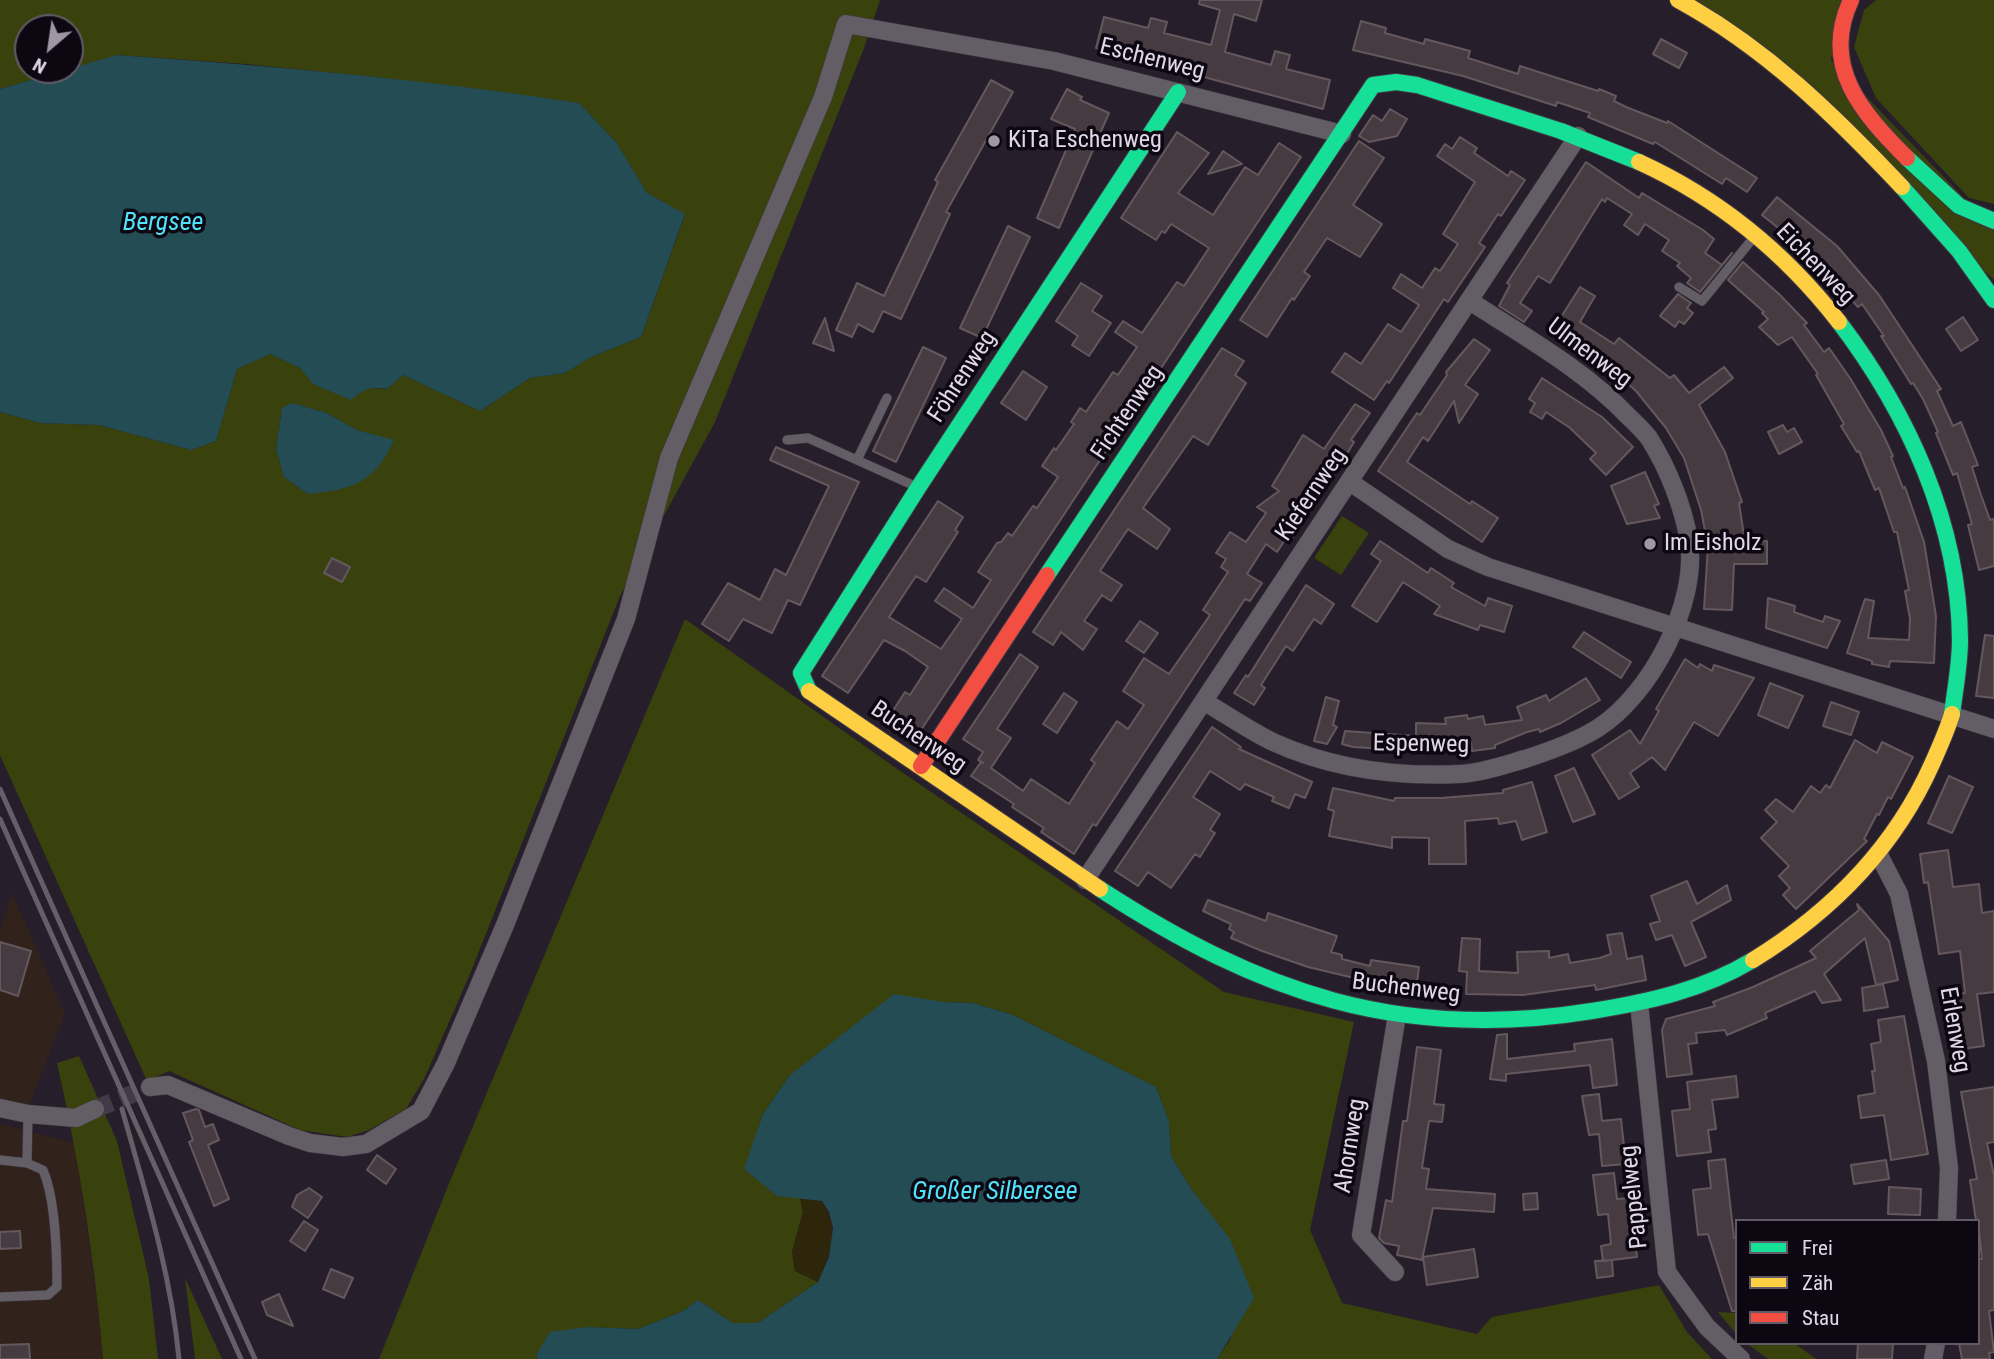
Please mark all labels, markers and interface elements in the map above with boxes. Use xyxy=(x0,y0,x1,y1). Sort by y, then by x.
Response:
north arrow xyxy=(14,14,84,84)
street label: Eschenweg xyxy=(1097,33,1207,87)
text: N xyxy=(29,53,50,79)
place label: KiTa Eschenweg xyxy=(1008,127,1162,155)
marker: KiTa Eschenweg xyxy=(986,133,1002,149)
water label: Bergsee xyxy=(123,207,203,239)
street label: Eichenweg xyxy=(1769,218,1861,312)
street label: Ulmenweg xyxy=(1541,313,1637,395)
street label: Föhrenweg xyxy=(923,326,1003,428)
street label: Fichtenweg xyxy=(1086,360,1170,466)
street label: Kiefernweg xyxy=(1270,443,1354,547)
place label: Im Eisholz xyxy=(1664,530,1762,558)
marker: Im Eisholz xyxy=(1642,536,1658,552)
street label: Buchenweg xyxy=(865,696,971,780)
street label: Espenweg xyxy=(1373,730,1469,760)
street label: Buchenweg xyxy=(1350,968,1462,1010)
street label: Erlenweg xyxy=(1932,985,1976,1075)
street label: Ahornweg xyxy=(1329,1097,1373,1195)
street label: Pappelweg xyxy=(1615,1144,1655,1250)
water label: Großer Silbersee xyxy=(912,1176,1078,1208)
legend xyxy=(1735,1219,1980,1345)
text: Frei xyxy=(1802,1236,1833,1260)
text: Zäh xyxy=(1802,1271,1833,1295)
text: Stau xyxy=(1802,1306,1839,1330)

